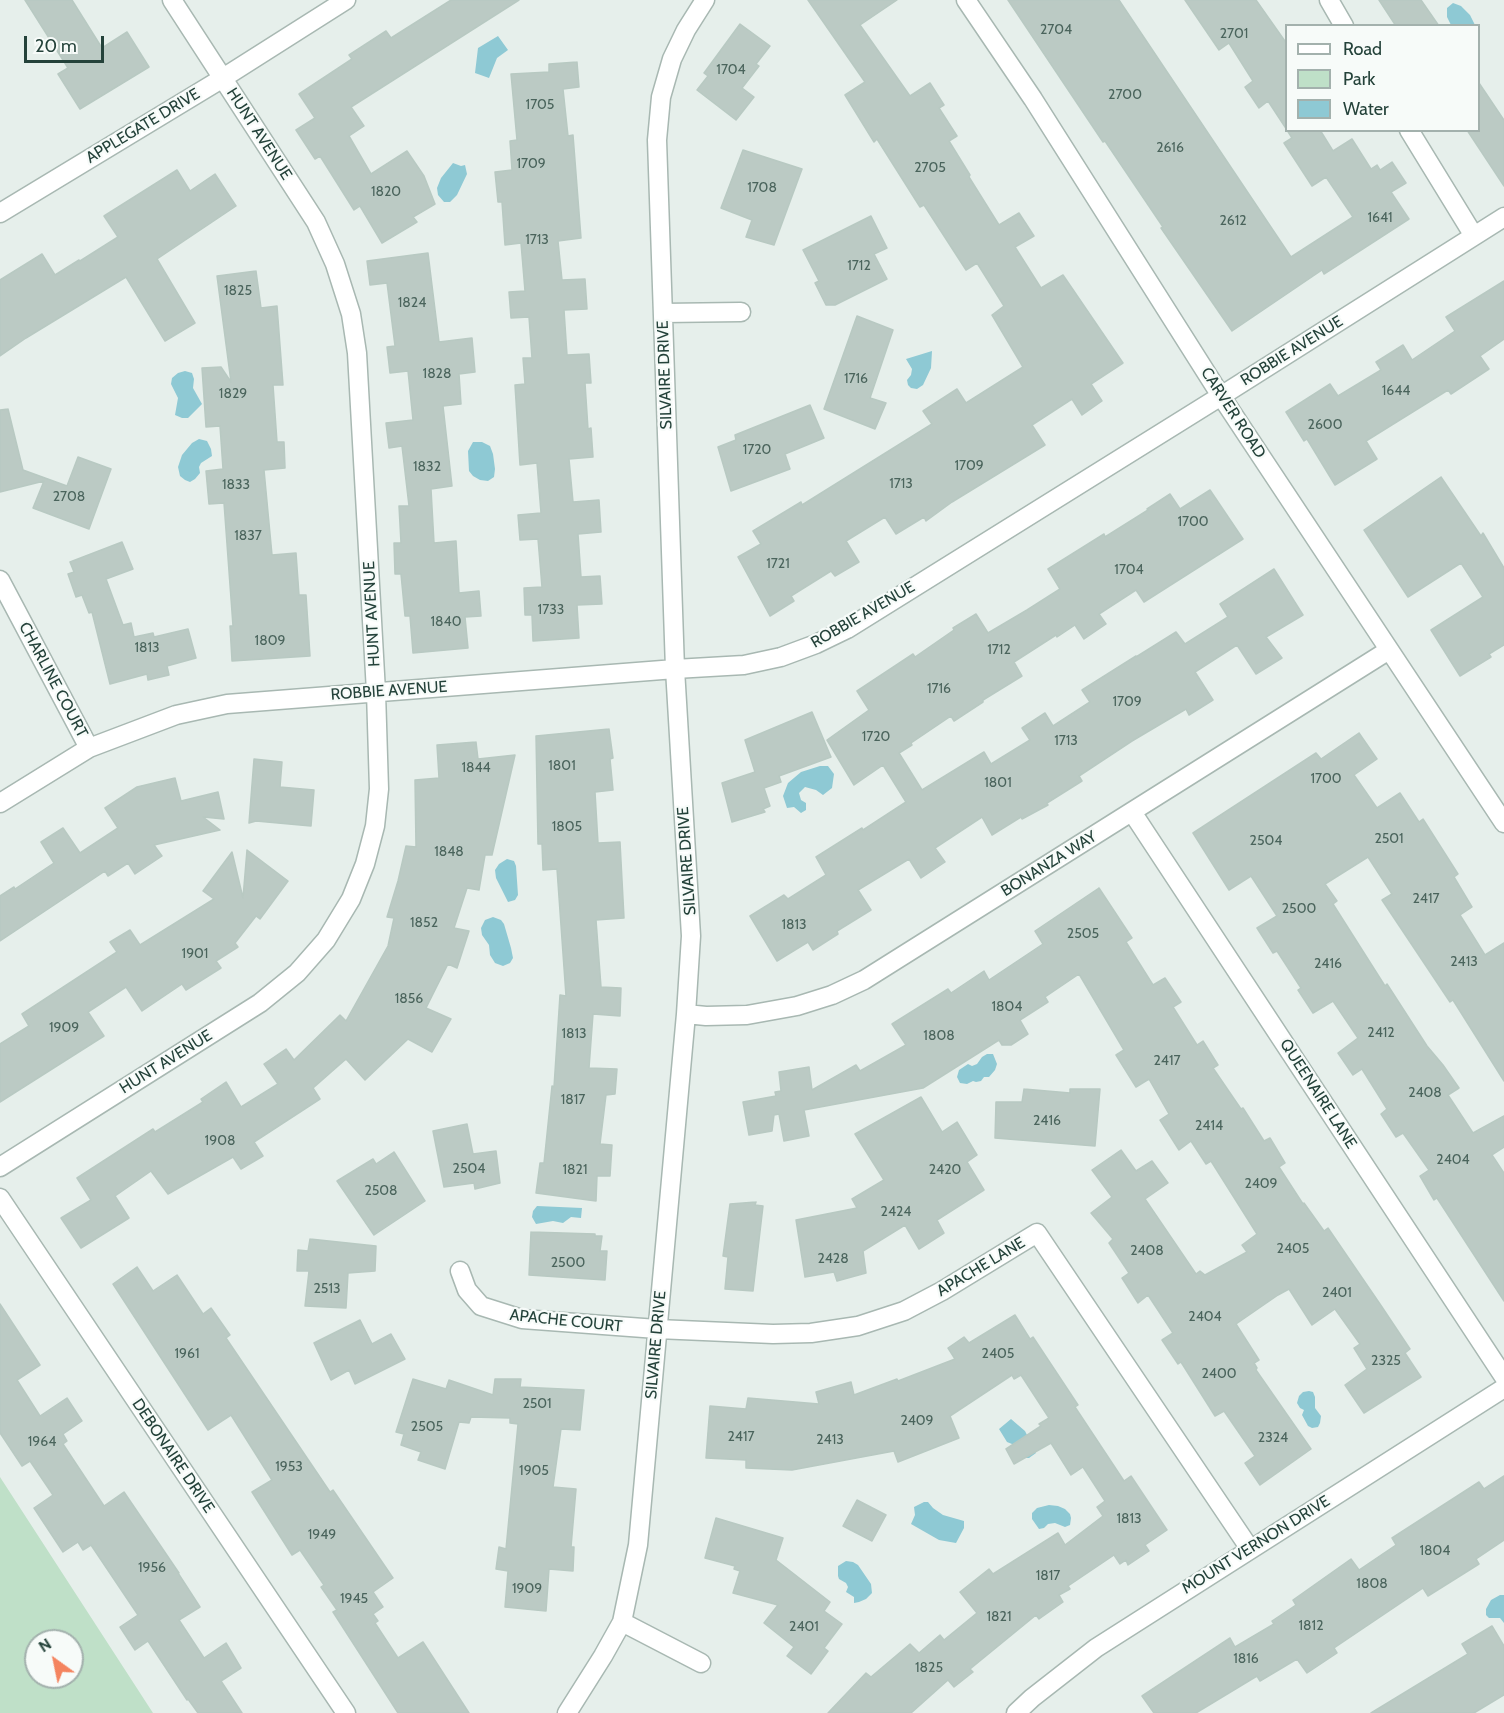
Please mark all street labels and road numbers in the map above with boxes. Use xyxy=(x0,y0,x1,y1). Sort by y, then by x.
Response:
street label: APPLEGATE DRIVE xyxy=(83,84,203,168)
street label: HUNT AVENUE xyxy=(222,84,296,184)
street label: ROBBIE AVENUE xyxy=(1237,312,1347,390)
street label: SILVAIRE DRIVE xyxy=(654,320,676,430)
street label: CARVER ROAD xyxy=(1197,364,1269,462)
street label: HUNT AVENUE xyxy=(360,561,384,667)
street label: ROBBIE AVENUE xyxy=(808,577,918,653)
street label: CHARLINE COURT xyxy=(14,619,92,741)
street label: ROBBIE AVENUE xyxy=(330,677,448,705)
street label: SILVAIRE DRIVE xyxy=(674,806,700,916)
street label: BONANZA WAY xyxy=(998,827,1100,901)
street label: HUNT AVENUE xyxy=(116,1026,216,1098)
street label: QUEENAIRE LANE xyxy=(1275,1036,1361,1152)
street label: APACHE LANE xyxy=(933,1233,1029,1301)
street label: SILVAIRE DRIVE xyxy=(642,1290,670,1400)
street label: APACHE COURT xyxy=(509,1306,623,1336)
street label: DEBONAIRE DRIVE xyxy=(128,1395,218,1517)
street label: MOUNT VERNON DRIVE xyxy=(1178,1492,1334,1598)

